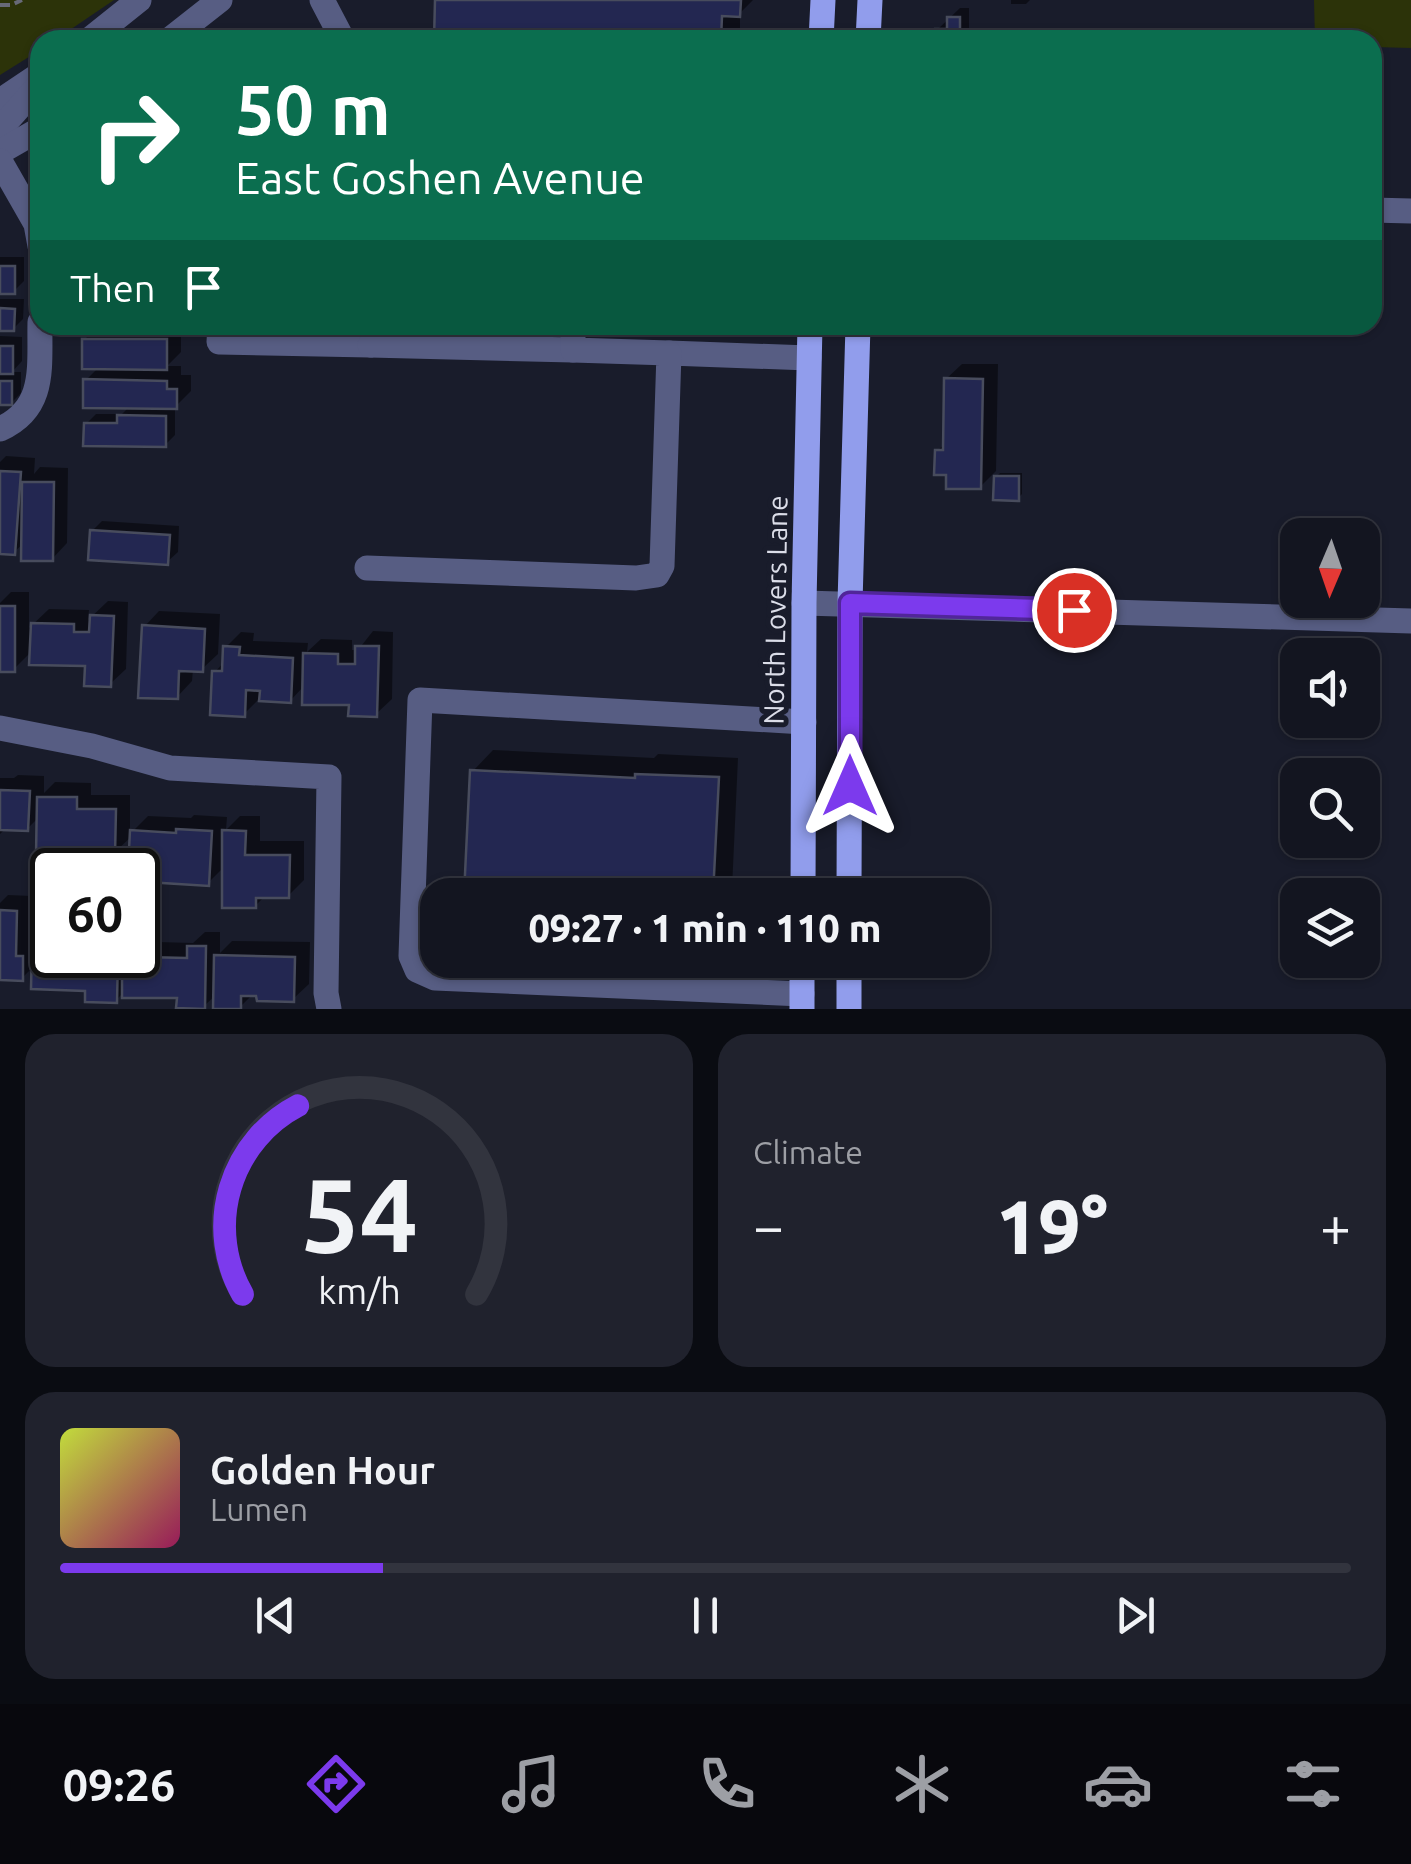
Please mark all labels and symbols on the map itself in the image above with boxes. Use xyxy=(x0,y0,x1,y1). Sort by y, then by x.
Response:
street label: North Lovers Lane xyxy=(758,495,792,725)
north arrow xyxy=(1280,518,1380,618)
pin xyxy=(1032,568,1117,653)
position arrow xyxy=(798,734,902,838)
speed limit sign: 60 xyxy=(30,848,160,978)

